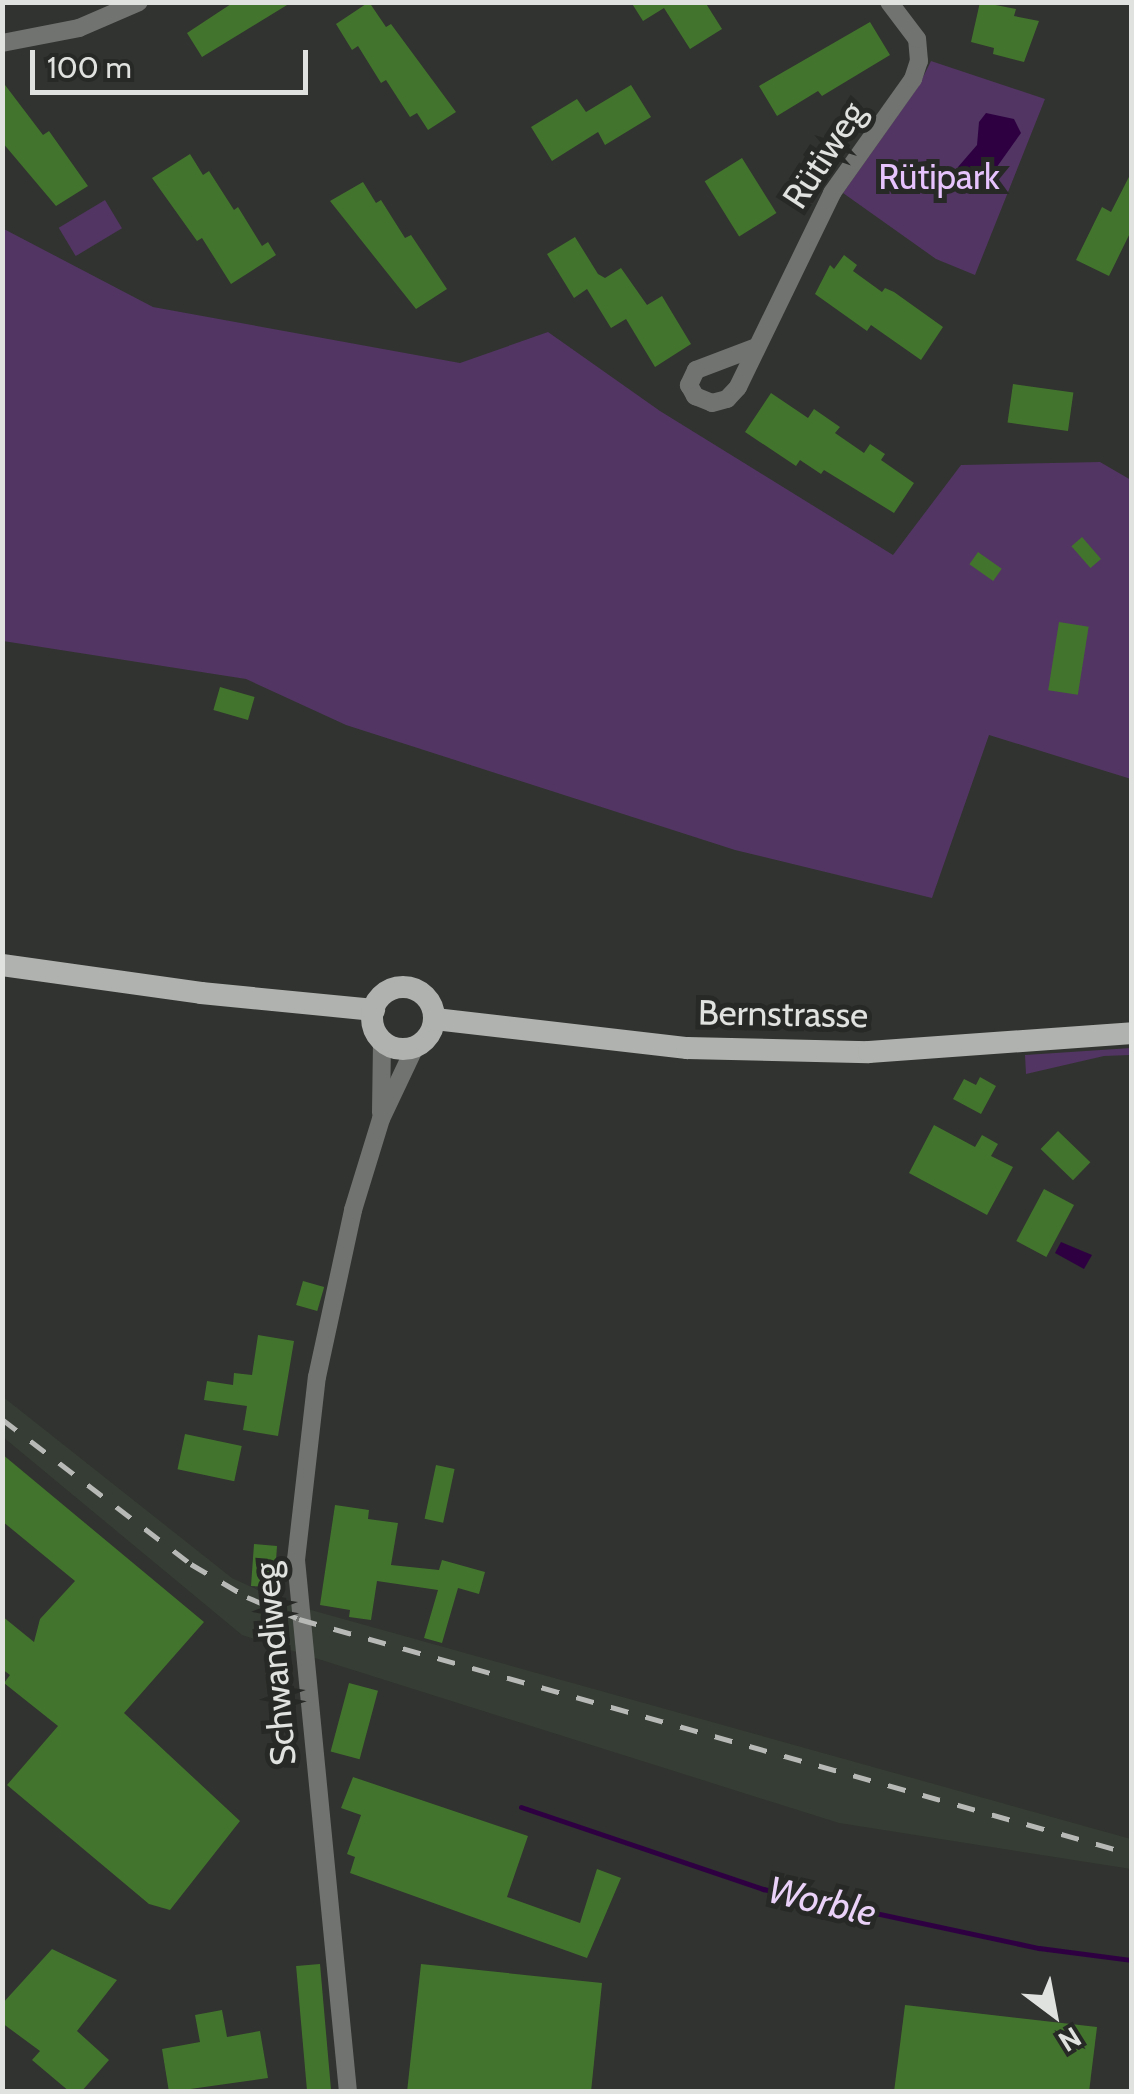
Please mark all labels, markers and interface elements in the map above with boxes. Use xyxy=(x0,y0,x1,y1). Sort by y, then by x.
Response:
scale bar xyxy=(35,30,312,92)
text: 100 m xyxy=(47,49,132,86)
street label: Rütiweg xyxy=(774,94,874,216)
park label: Rütipark xyxy=(878,156,1000,198)
street label: Bernstrasse xyxy=(698,992,868,1036)
street label: Schwandiweg xyxy=(245,1561,305,1767)
water label: Worble xyxy=(764,1866,880,1936)
north arrow xyxy=(1004,1964,1104,2064)
text: N xyxy=(1053,2020,1087,2059)

